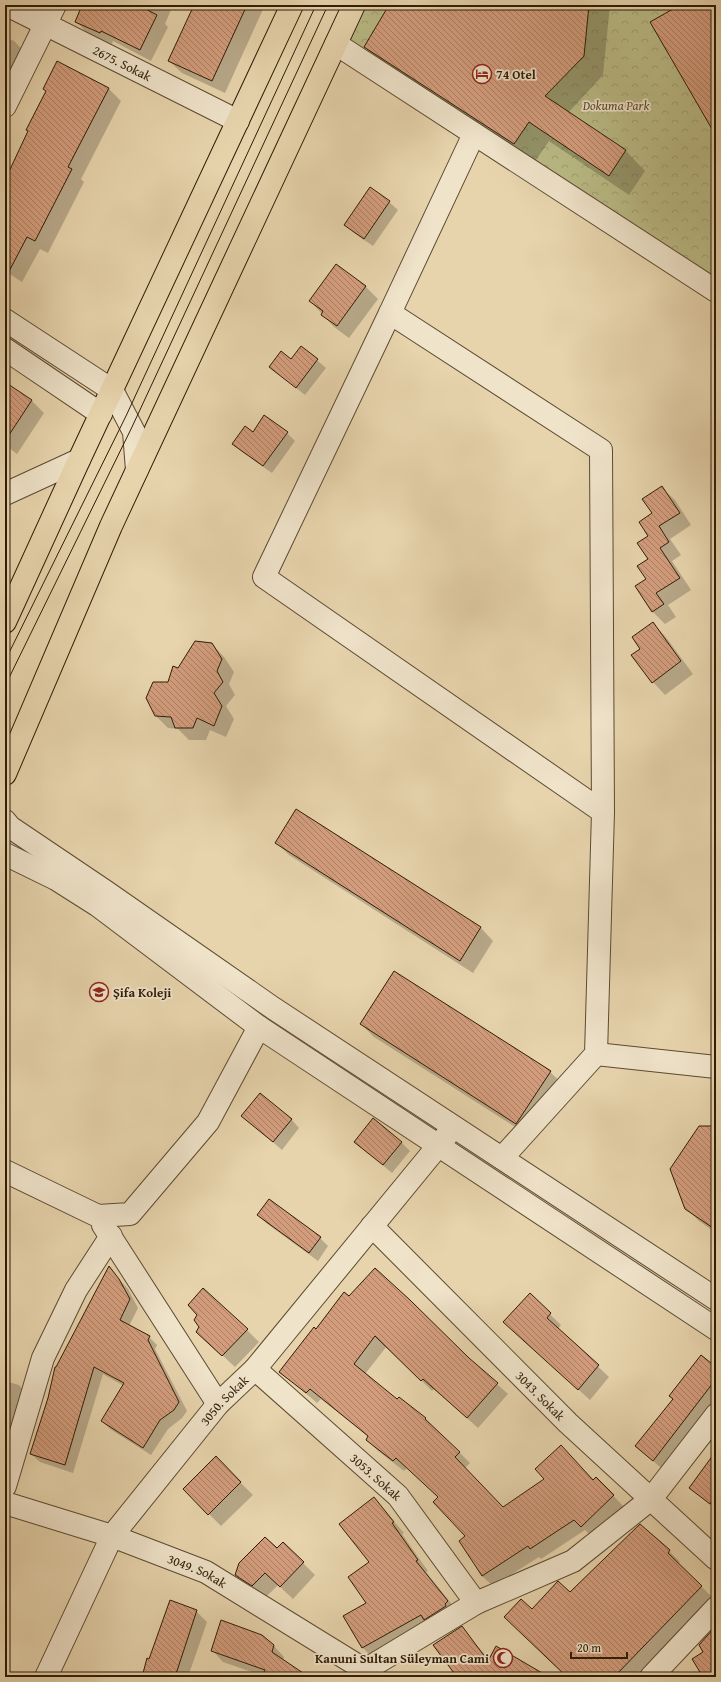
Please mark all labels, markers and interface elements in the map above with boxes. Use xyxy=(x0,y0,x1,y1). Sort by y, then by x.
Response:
street label: 2675. Sokak xyxy=(89,41,155,86)
hotel icon: 74 Otel xyxy=(471,63,493,85)
place label: 74 Otel xyxy=(496,65,536,84)
park label: Dokuma Park xyxy=(582,96,649,115)
school or university icon: Şifa Koleji xyxy=(88,981,110,1003)
place label: Şifa Koleji xyxy=(113,983,171,1002)
street label: 3043. Sokak xyxy=(511,1367,570,1425)
street label: 3050. Sokak xyxy=(196,1371,253,1430)
street label: 3053. Sokak xyxy=(346,1449,406,1505)
street label: 3049. Sokak xyxy=(165,1549,231,1593)
scale bar xyxy=(571,1634,627,1660)
text: 20 m xyxy=(577,1639,601,1656)
mosque icon: Kanuni Sultan Süleyman Cami xyxy=(492,1647,514,1669)
place label: Kanuni Sultan Süleyman Cami xyxy=(315,1649,489,1668)

